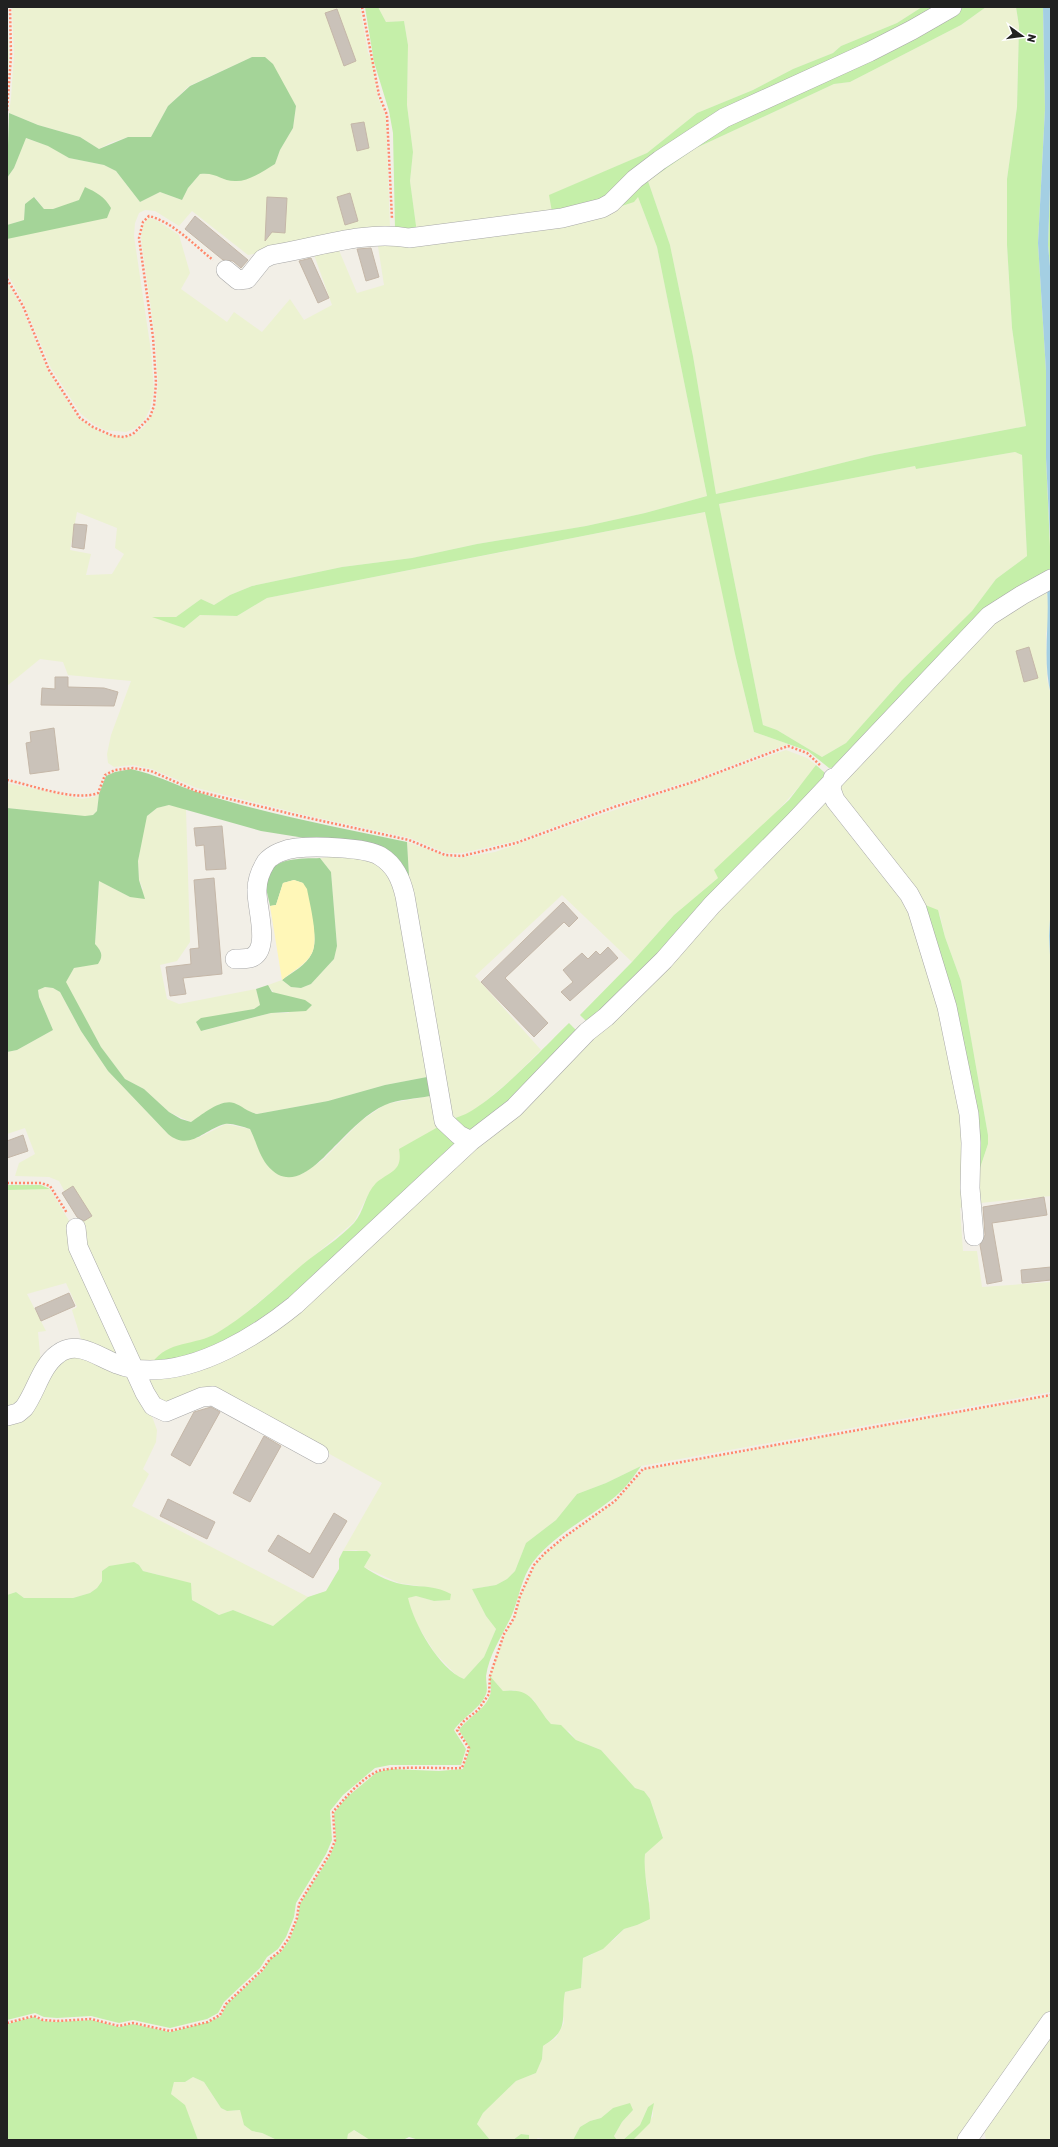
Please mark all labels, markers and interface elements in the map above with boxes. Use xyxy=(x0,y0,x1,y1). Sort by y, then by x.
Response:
north arrow xyxy=(1002,16,1042,56)
text: N xyxy=(1024,33,1038,44)

